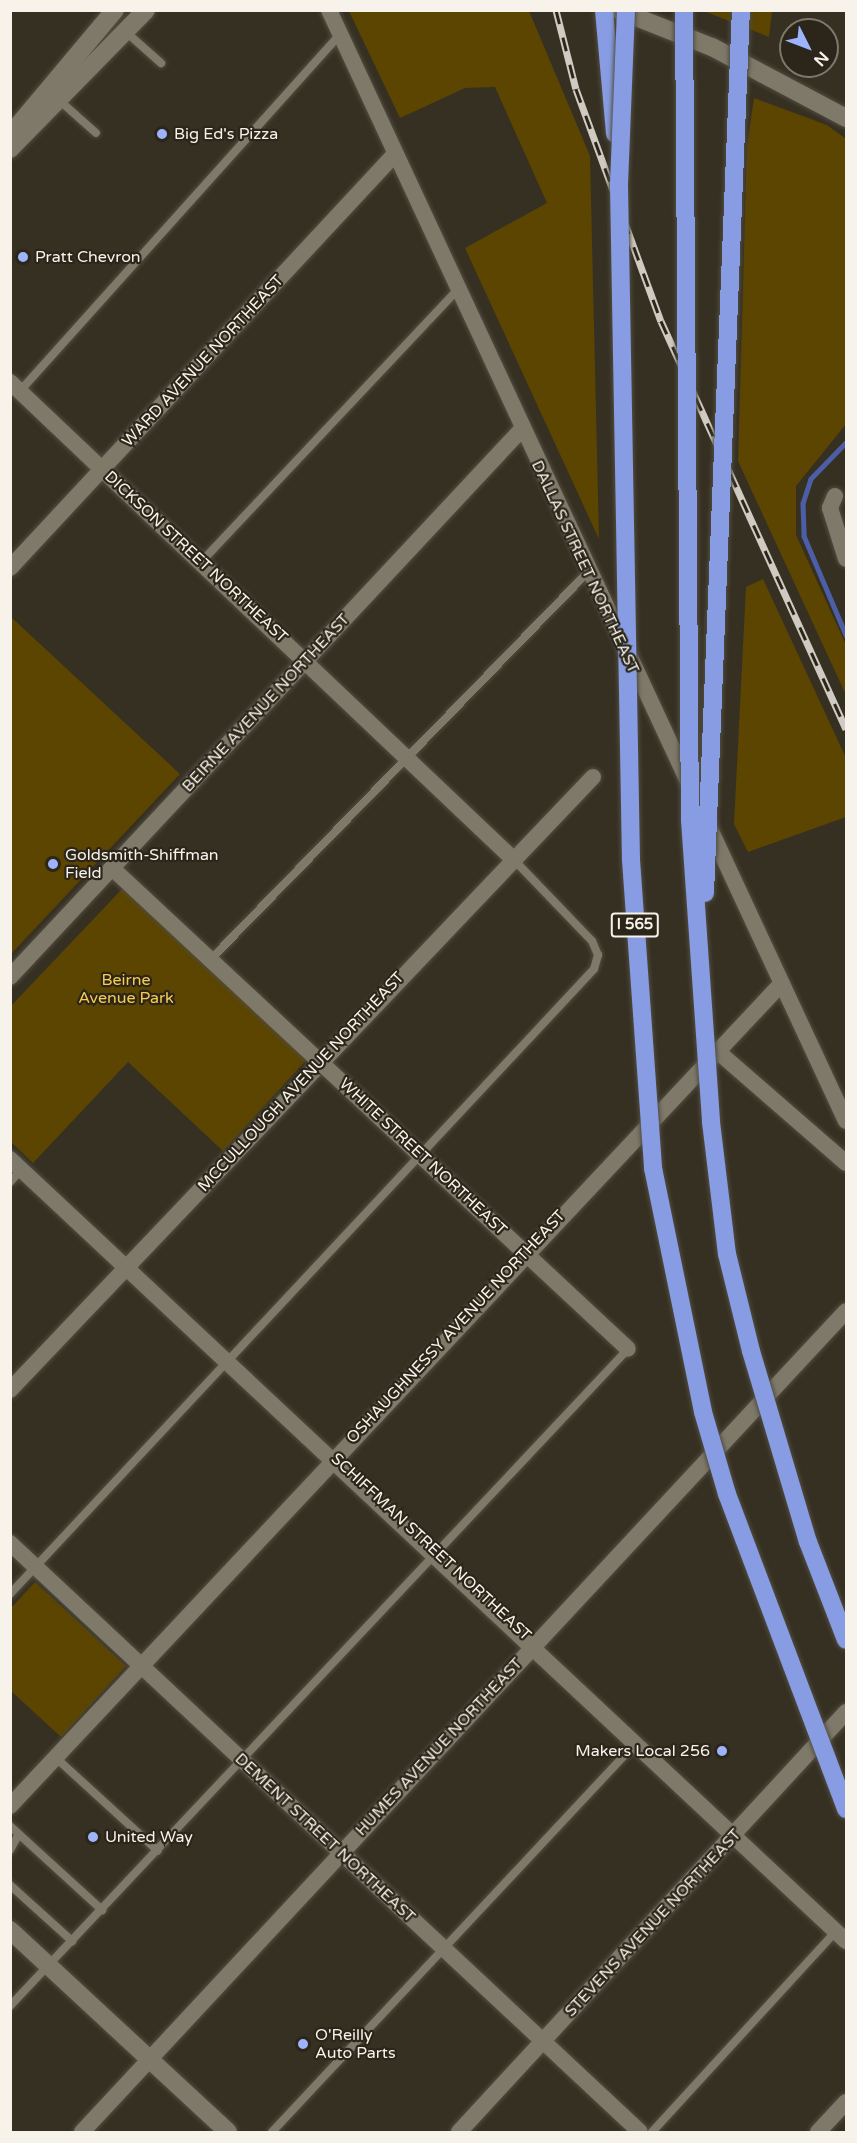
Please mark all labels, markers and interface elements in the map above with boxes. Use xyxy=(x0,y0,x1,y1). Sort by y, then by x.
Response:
north arrow xyxy=(779,18,839,78)
text: N xyxy=(809,47,833,70)
place label: Big Ed's Pizza xyxy=(174,124,278,144)
marker: Big Ed's Pizza xyxy=(155,127,169,141)
place label: Pratt Chevron xyxy=(35,247,141,267)
marker: Pratt Chevron xyxy=(16,250,30,264)
street label: WARD AVENUE NORTHEAST xyxy=(118,271,288,451)
street label: DALLAS STREET NORTHEAST xyxy=(527,457,643,677)
street label: DICKSON STREET NORTHEAST xyxy=(101,467,291,647)
street label: BEIRNE AVENUE NORTHEAST xyxy=(178,610,354,796)
place label: Goldsmith-Shiffman Field xyxy=(65,845,219,883)
marker: Goldsmith-Shiffman Field xyxy=(46,857,60,871)
road number: I 565 xyxy=(610,913,660,937)
street label: MCCULLOUGH AVENUE NORTHEAST xyxy=(194,968,408,1196)
park label: Beirne Avenue Park xyxy=(78,970,174,1008)
street label: WHITE STREET NORTHEAST xyxy=(335,1074,511,1240)
street label: OSHAUGHNESSY AVENUE NORTHEAST xyxy=(343,1206,569,1448)
street label: SCHIFFMAN STREET NORTHEAST xyxy=(327,1449,535,1645)
street label: HUMES AVENUE NORTHEAST xyxy=(352,1654,526,1840)
place label: Makers Local 256 xyxy=(575,1741,710,1761)
marker: Makers Local 256 xyxy=(715,1744,729,1758)
street label: DEMENT STREET NORTHEAST xyxy=(231,1749,419,1927)
street label: STEVENS AVENUE NORTHEAST xyxy=(561,1825,745,2021)
place label: United Way xyxy=(105,1827,193,1847)
marker: United Way xyxy=(86,1830,100,1844)
place label: O'Reilly Auto Parts xyxy=(315,2025,396,2063)
marker: O'Reilly Auto Parts xyxy=(296,2037,310,2051)

